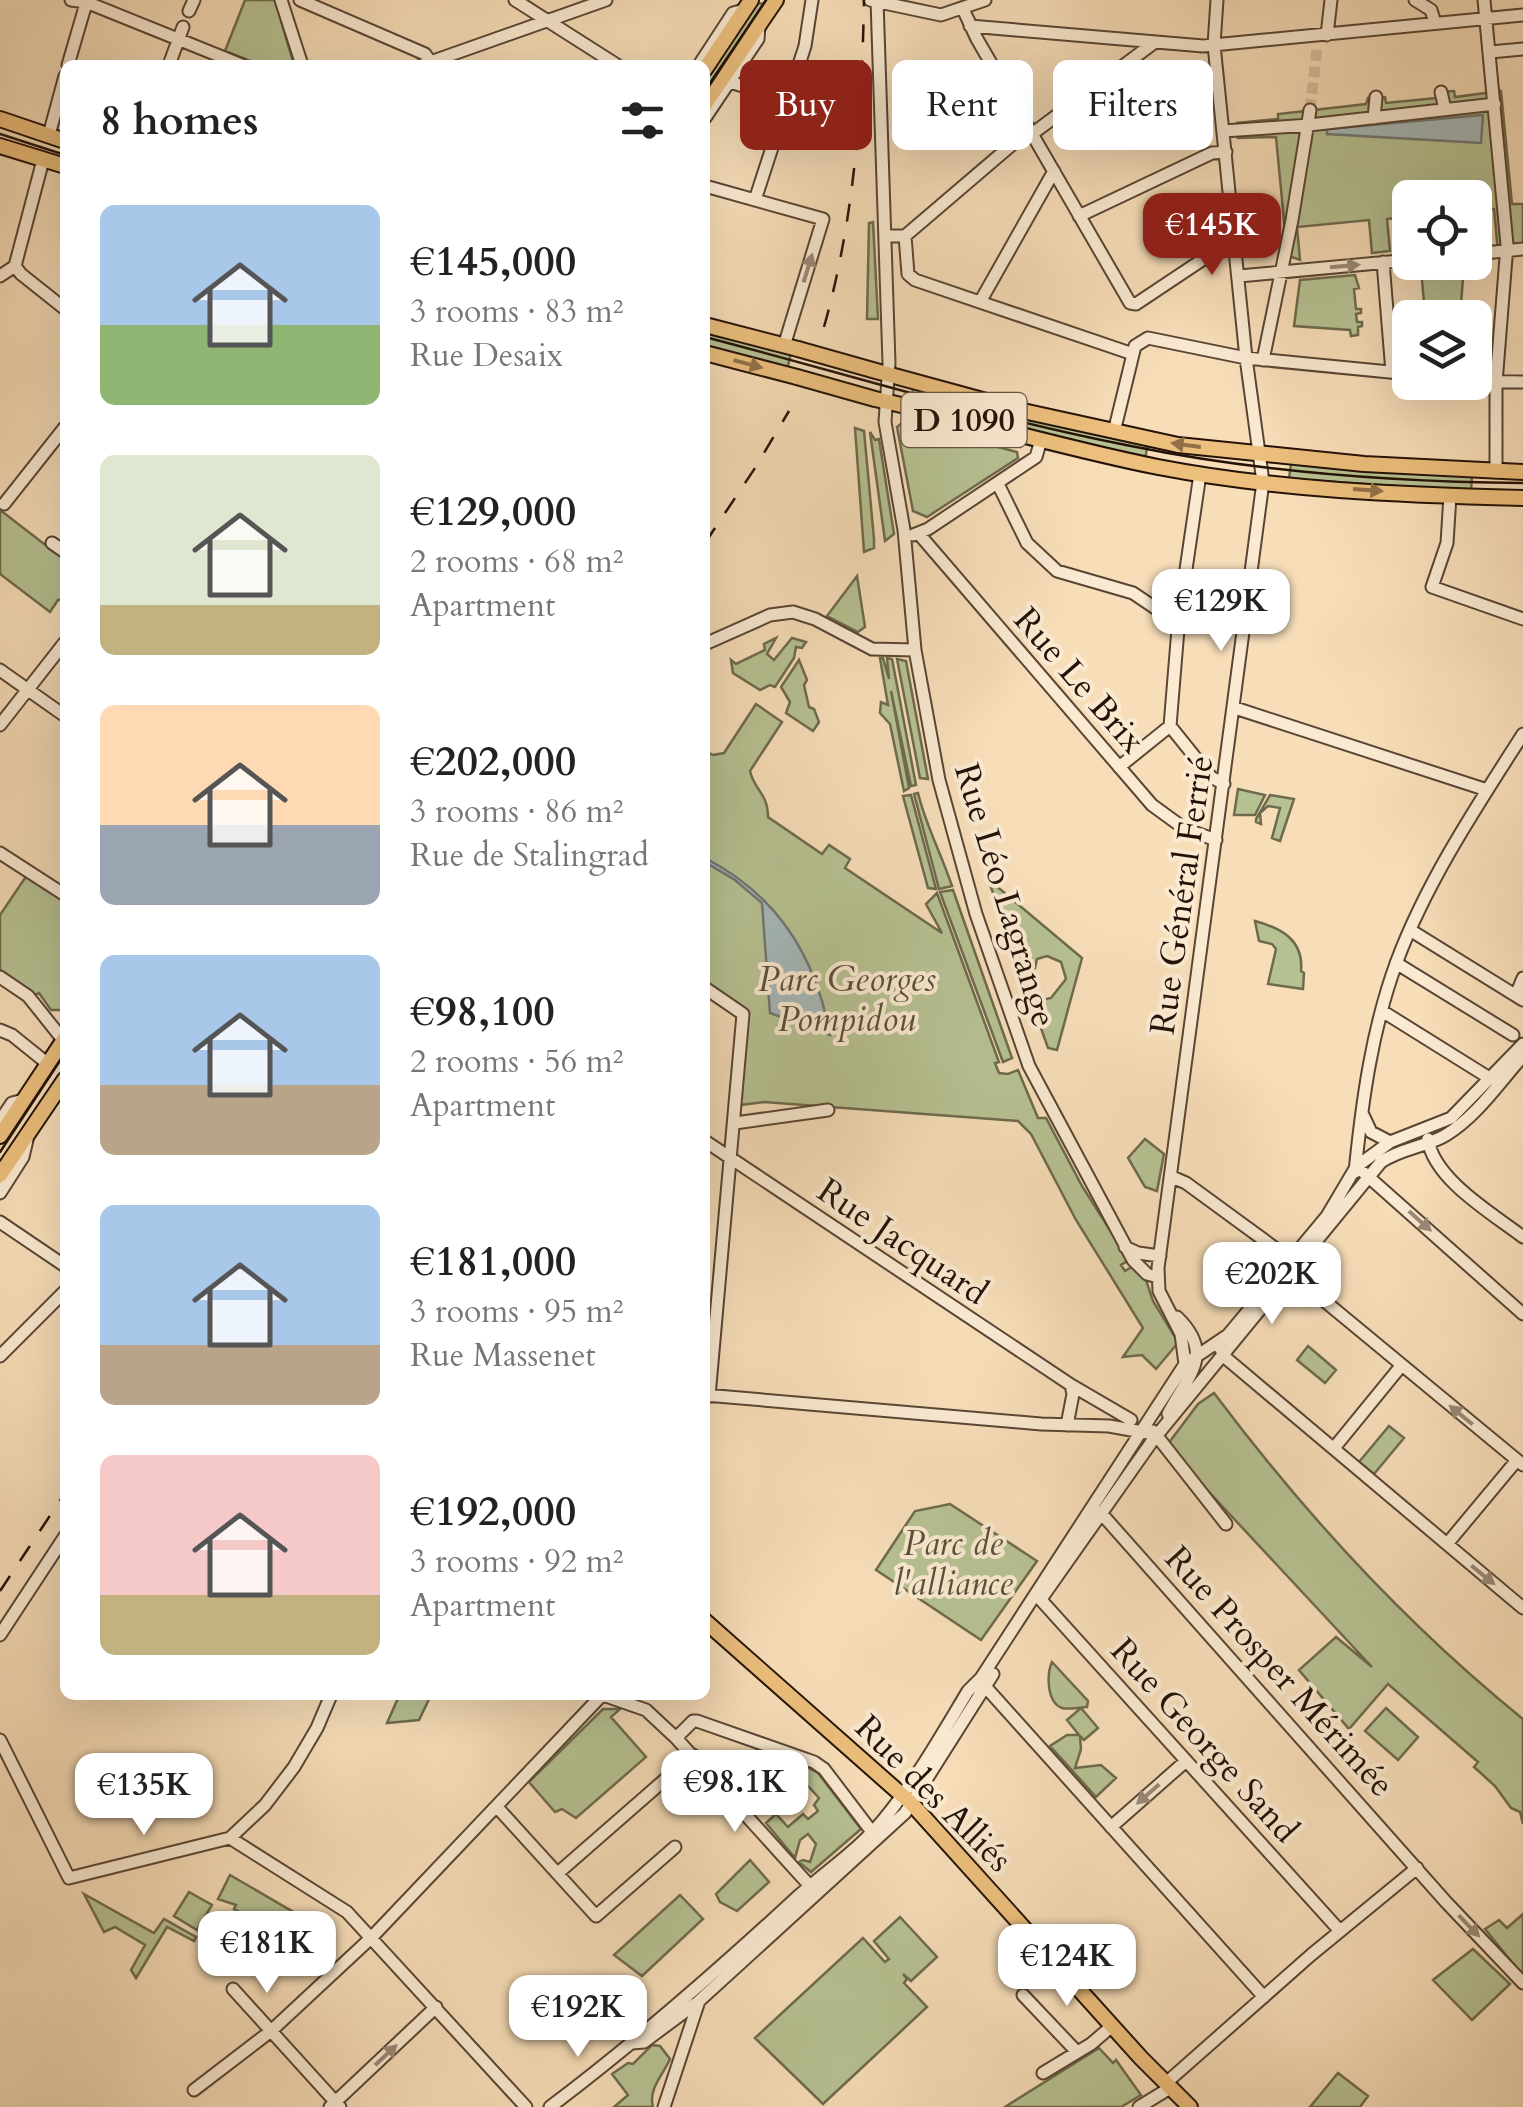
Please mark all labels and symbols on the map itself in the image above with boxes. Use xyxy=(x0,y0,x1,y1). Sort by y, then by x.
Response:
pin: €145K xyxy=(1142,193,1282,278)
one-way arrow xyxy=(801,253,816,283)
one-way arrow xyxy=(1330,258,1362,274)
one-way arrow xyxy=(733,357,764,373)
road number: D 1090 xyxy=(902,393,1026,447)
one-way arrow xyxy=(1169,437,1201,453)
one-way arrow xyxy=(1352,482,1384,498)
pin: €129K xyxy=(1151,569,1291,654)
street label: Rue Le Brix xyxy=(1002,597,1156,764)
street label: Rue Général Ferrié xyxy=(1139,752,1225,1038)
street label: Rue Léo Lagrange xyxy=(942,758,1068,1033)
park label: Parc Georges Pompidou xyxy=(758,956,936,1044)
street label: Rue Jacquard xyxy=(808,1167,997,1317)
one-way arrow xyxy=(1407,1210,1432,1232)
pin: €202K xyxy=(1202,1242,1342,1327)
one-way arrow xyxy=(1449,1405,1474,1426)
park label: Parc de l'alliance xyxy=(893,1520,1013,1608)
street label: Rue Prosper Mérimée xyxy=(1154,1536,1405,1808)
one-way arrow xyxy=(1470,1563,1495,1585)
street label: Rue George Sand xyxy=(1099,1628,1309,1854)
street label: Rue des Alliés xyxy=(844,1704,1023,1883)
pin: €98.1K xyxy=(654,1750,816,1835)
pin: €135K xyxy=(74,1753,214,1838)
one-way arrow xyxy=(1136,1782,1161,1804)
pin: €181K xyxy=(197,1911,337,1996)
one-way arrow xyxy=(1457,1914,1480,1938)
pin: €124K xyxy=(997,1924,1137,2009)
pin: €192K xyxy=(508,1975,648,2060)
one-way arrow xyxy=(374,2044,398,2067)

